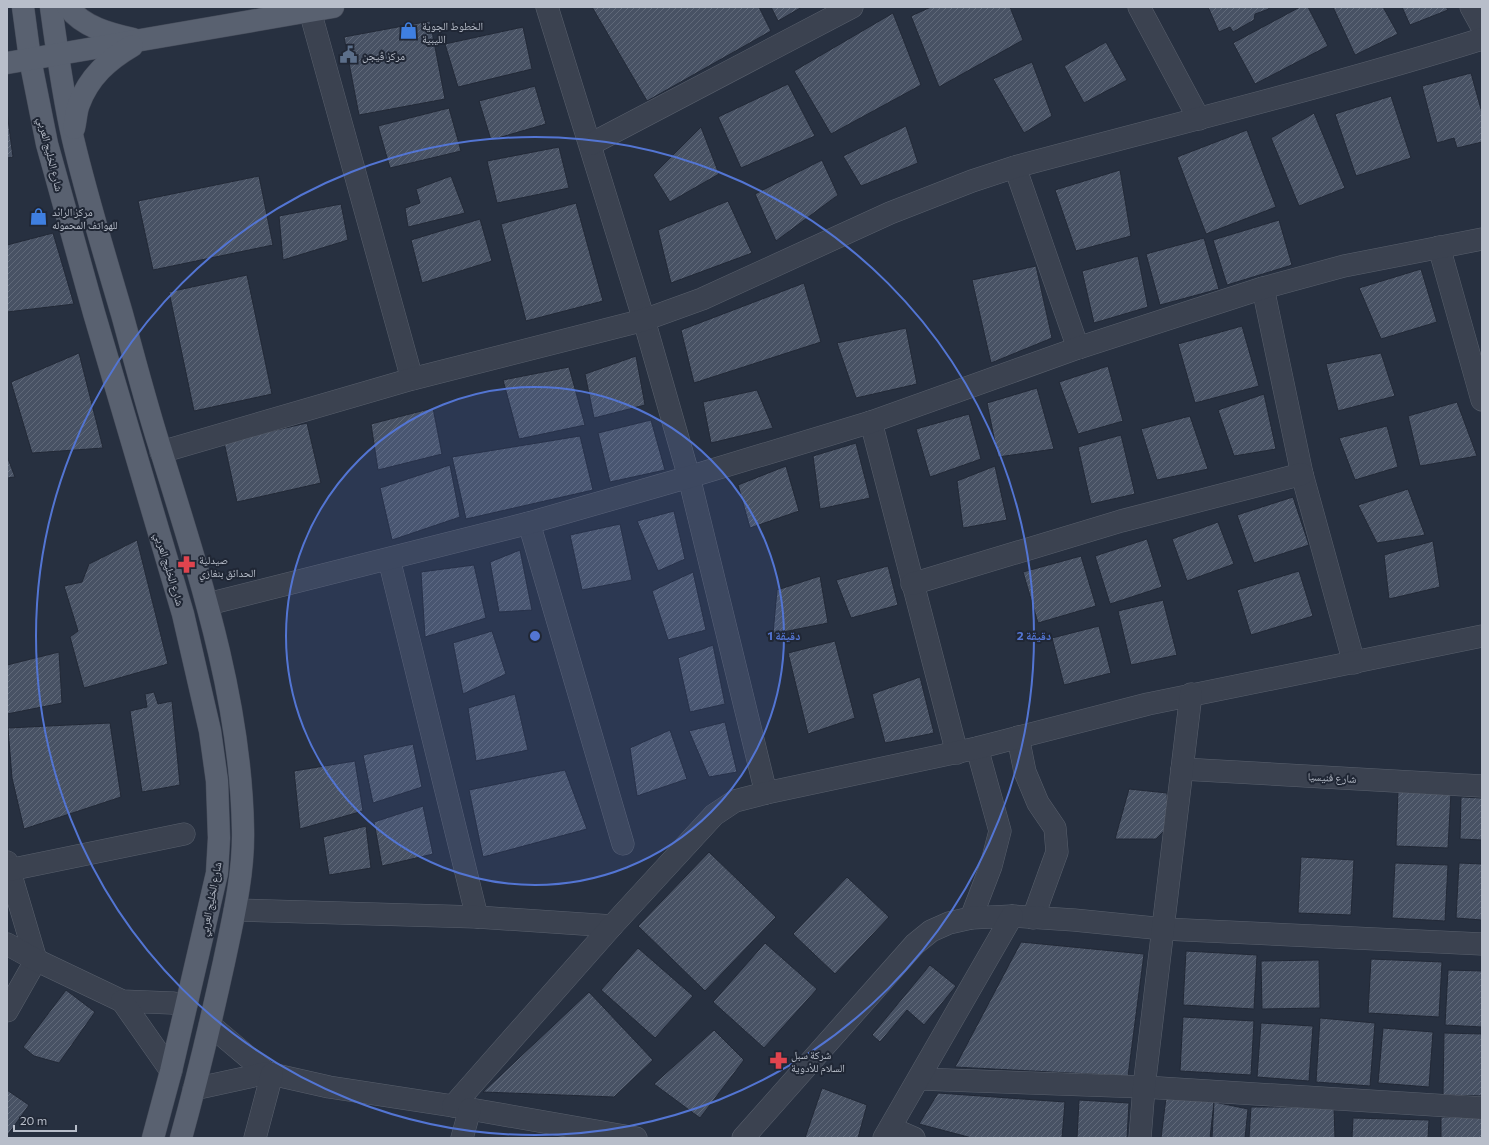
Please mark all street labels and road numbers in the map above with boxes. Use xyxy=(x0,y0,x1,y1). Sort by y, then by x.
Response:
street label: شارع الخليج العربي xyxy=(33,116,66,193)
street label: شارع الخليج العربي xyxy=(150,531,187,608)
street label: شارع فنيسيا xyxy=(1307,769,1357,786)
street label: شارع الخليج العربي xyxy=(196,860,226,938)

